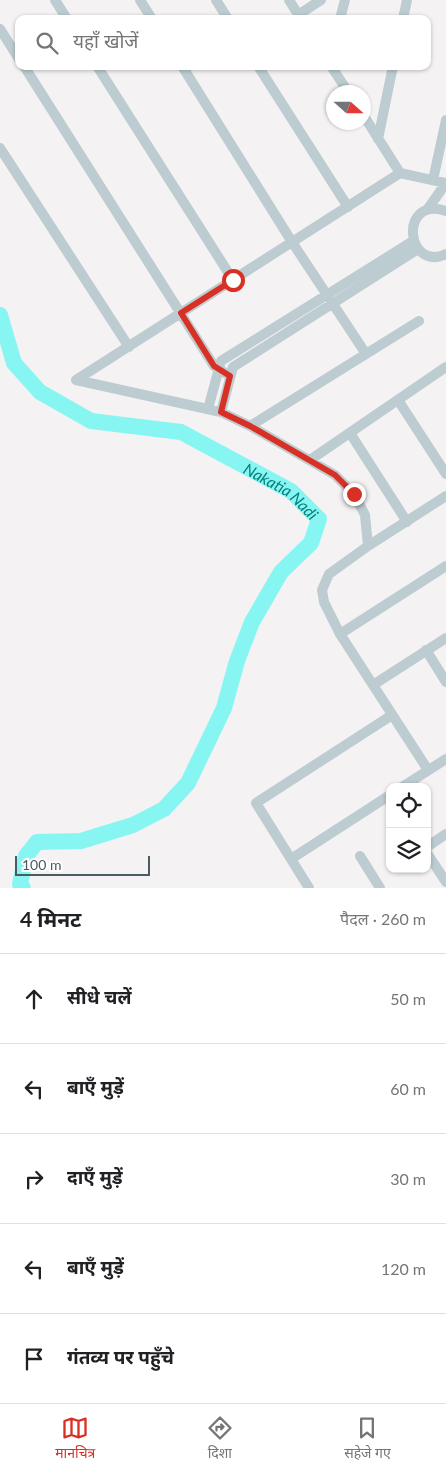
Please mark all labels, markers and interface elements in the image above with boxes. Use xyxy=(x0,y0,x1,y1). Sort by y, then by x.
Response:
search box xyxy=(15,15,431,70)
icon: search xyxy=(33,29,61,57)
text: यहाँ खोजें xyxy=(73,29,138,52)
north arrow xyxy=(326,85,371,130)
route start xyxy=(222,269,245,292)
water label: Nakatia Nadi xyxy=(241,458,323,523)
route end xyxy=(343,483,366,506)
map controls xyxy=(386,783,431,873)
button: locate xyxy=(386,783,431,828)
button: layers xyxy=(386,828,431,873)
scale bar xyxy=(15,853,150,876)
text: 100 m xyxy=(22,856,61,873)
text: 4 मिनट xyxy=(20,906,81,931)
text: पैदल · 260 m xyxy=(340,909,426,928)
icon: ahead xyxy=(20,985,48,1013)
text: सीधे चलें xyxy=(67,985,132,1008)
text: 50 m xyxy=(390,989,426,1008)
icon: left xyxy=(20,1075,48,1103)
text: बाएँ मुड़ें xyxy=(67,1075,124,1098)
text: 60 m xyxy=(390,1079,426,1098)
icon: right xyxy=(20,1165,48,1193)
text: दाएँ मुड़ें xyxy=(67,1165,123,1188)
text: 30 m xyxy=(390,1169,426,1188)
icon: left xyxy=(20,1255,48,1283)
text: बाएँ मुड़ें xyxy=(67,1255,124,1278)
text: 120 m xyxy=(381,1259,426,1278)
icon: arrive xyxy=(20,1345,48,1373)
text: गंतव्य पर पहुँचे xyxy=(67,1345,174,1368)
tab: मानचित्र xyxy=(55,1414,95,1464)
tab: दिशा xyxy=(206,1414,234,1464)
tab: सहेजे गए xyxy=(344,1414,391,1464)

